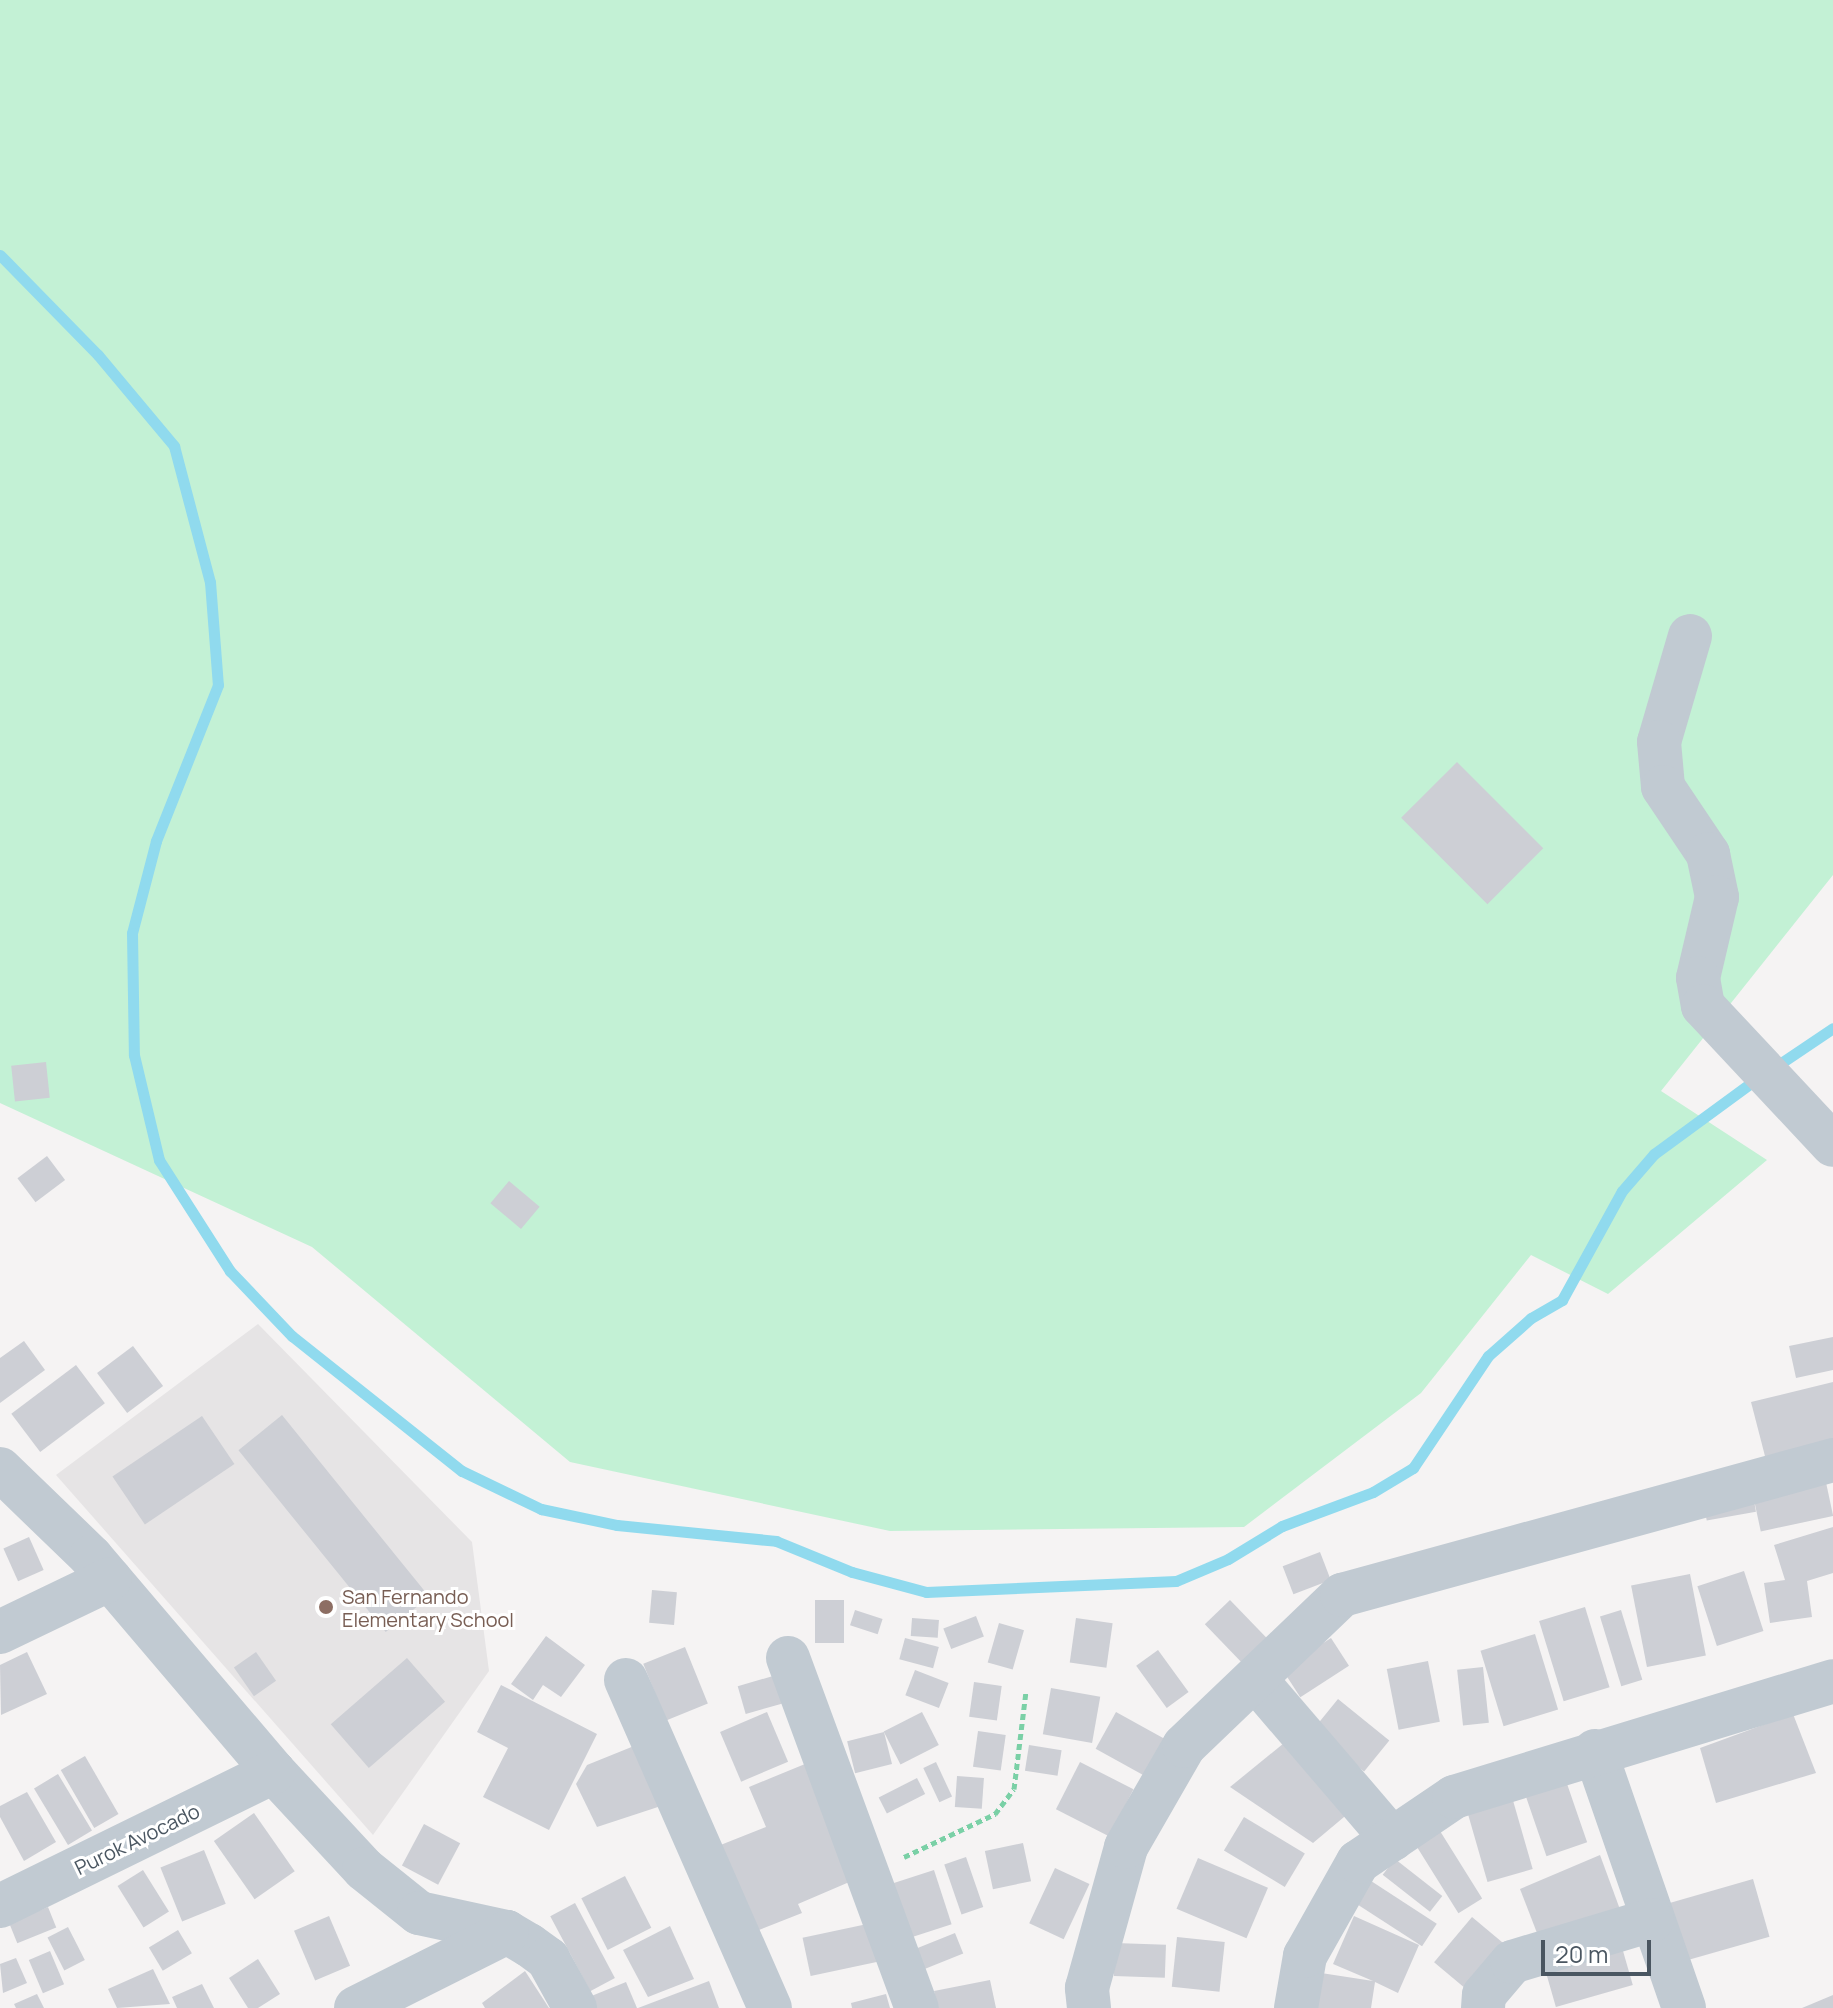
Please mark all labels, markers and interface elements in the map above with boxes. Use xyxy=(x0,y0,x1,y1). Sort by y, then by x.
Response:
place label: San Fernando Elementary School xyxy=(342,1584,514,1631)
marker: San Fernando Elementary School xyxy=(317,1598,335,1616)
street label: Purok Avocado xyxy=(71,1798,203,1880)
scale bar xyxy=(1545,1924,1655,1974)
text: 20 m xyxy=(1555,1937,1608,1970)

